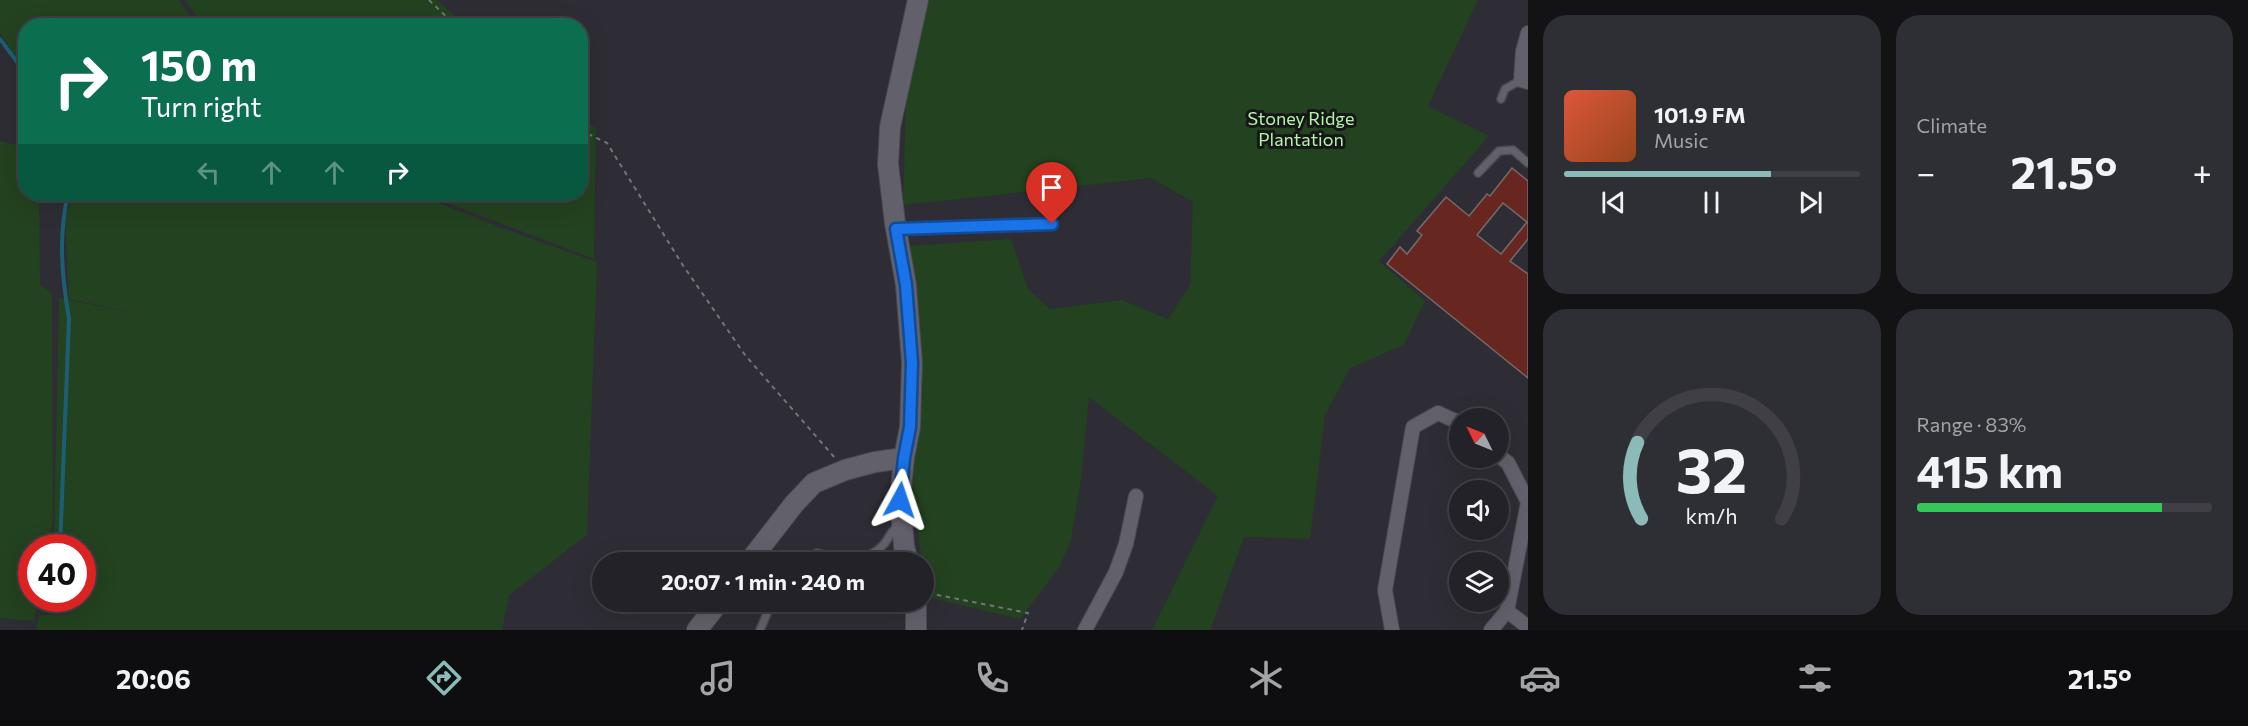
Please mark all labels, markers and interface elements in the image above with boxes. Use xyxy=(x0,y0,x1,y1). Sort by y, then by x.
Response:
text: 150 m xyxy=(141,38,257,90)
icon: right xyxy=(42,42,120,120)
text: Turn right xyxy=(141,90,261,123)
text: 101.9 FM xyxy=(1654,101,1746,128)
park label: Stoney Ridge Plantation xyxy=(1248,107,1354,150)
text: Climate xyxy=(1917,113,1987,137)
text: Music xyxy=(1654,128,1708,152)
text: 21.5° xyxy=(2010,143,2117,198)
text: − xyxy=(1917,151,1935,192)
text: + xyxy=(2193,151,2212,192)
icon: left xyxy=(192,156,225,189)
icon: ahead xyxy=(255,156,288,189)
icon: ahead xyxy=(318,156,351,189)
icon: right xyxy=(381,156,414,189)
pin xyxy=(1026,162,1077,224)
icon: arrive xyxy=(1035,171,1068,204)
icon: previous xyxy=(1597,186,1630,219)
icon: pause xyxy=(1695,186,1728,219)
icon: next xyxy=(1794,186,1827,219)
north arrow xyxy=(1449,408,1509,468)
map controls xyxy=(1449,408,1509,612)
text: Range · 83% xyxy=(1917,412,2026,436)
text: 32 xyxy=(1676,430,1747,506)
text: 415 km xyxy=(1917,442,2063,497)
position arrow xyxy=(868,468,932,532)
button: sound xyxy=(1449,480,1509,540)
text: km/h xyxy=(1686,502,1738,528)
speed limit sign: 40 xyxy=(18,534,96,612)
button: layers xyxy=(1449,552,1509,612)
text: 20:07 · 1 min · 240 m xyxy=(661,568,865,595)
icon: directions xyxy=(423,657,465,699)
icon: music xyxy=(697,657,739,699)
icon: phone xyxy=(971,657,1013,699)
icon: climate xyxy=(1245,657,1287,699)
icon: car xyxy=(1519,657,1561,699)
icon: filters xyxy=(1794,657,1836,699)
text: 20:06 xyxy=(116,662,191,695)
text: 21.5° xyxy=(2068,662,2132,695)

